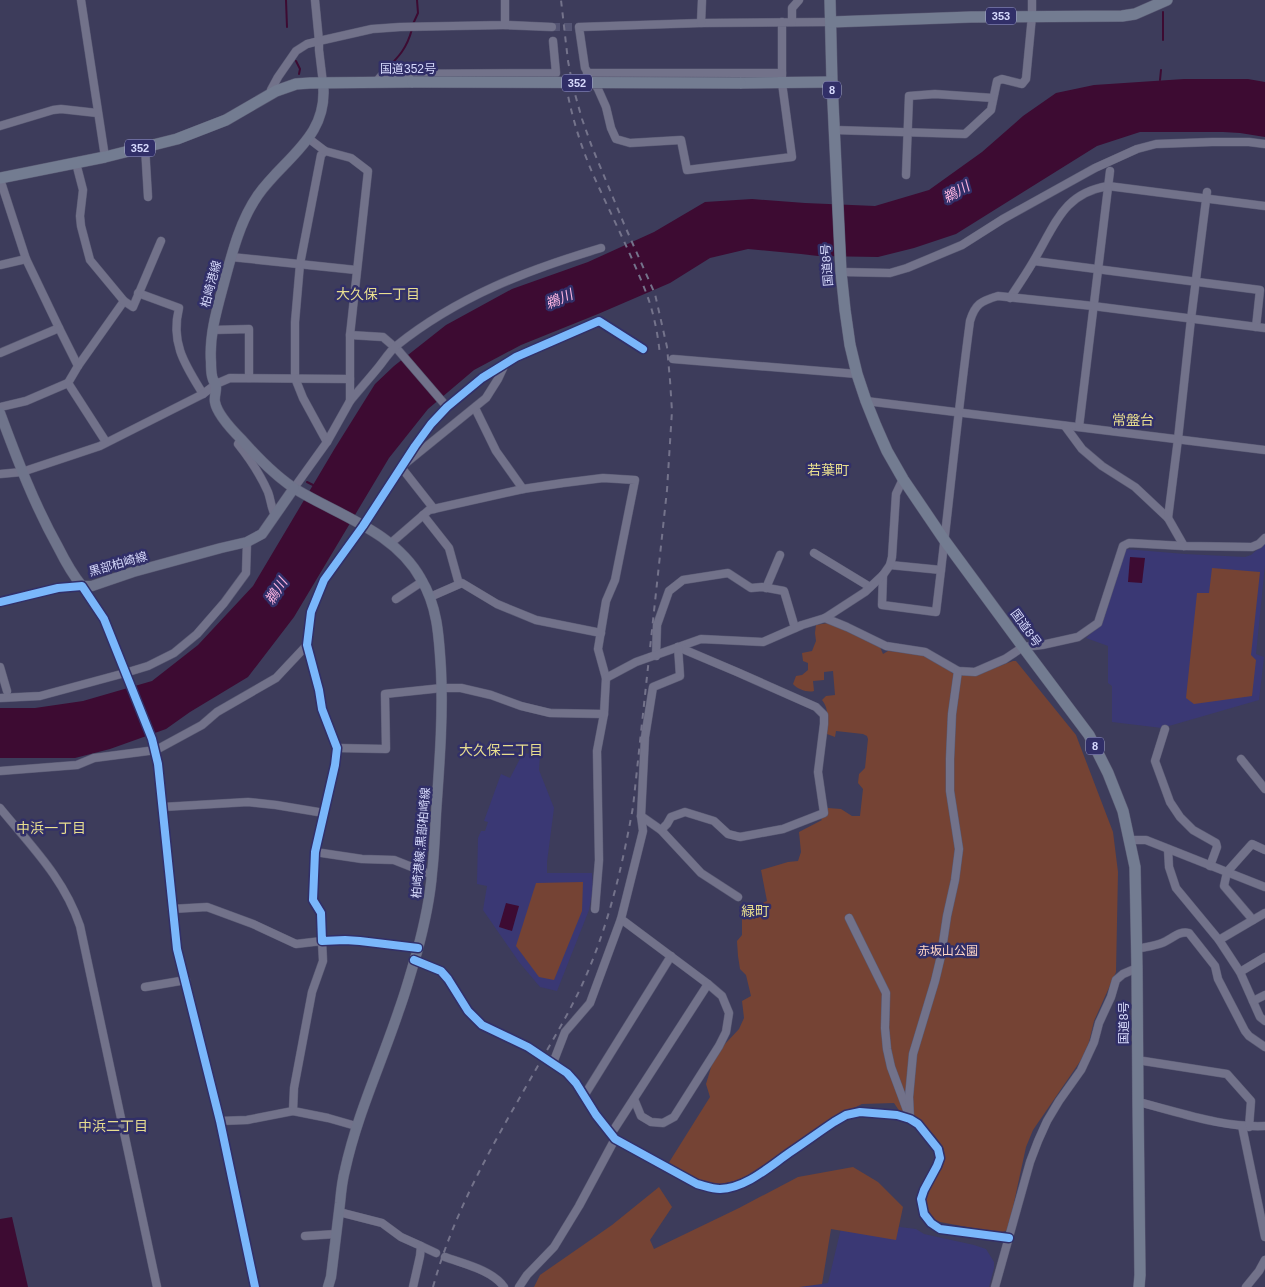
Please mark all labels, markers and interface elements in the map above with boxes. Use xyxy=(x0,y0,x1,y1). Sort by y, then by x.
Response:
road number: 353 xyxy=(986,8,1016,24)
street label: 国道352号 xyxy=(380,62,436,76)
road number: 352 xyxy=(562,75,592,92)
road number: 8 xyxy=(823,82,841,98)
road number: 352 xyxy=(125,140,155,156)
water label: 鵜川 xyxy=(940,177,974,206)
street label: 国道8号 xyxy=(819,243,835,287)
street label: 柏崎港線 xyxy=(198,259,224,309)
water label: 鵜川 xyxy=(543,285,577,312)
district label: 大久保一丁目 xyxy=(336,286,420,302)
district label: 常盤台 xyxy=(1112,412,1154,428)
district label: 若葉町 xyxy=(807,462,849,478)
street label: 黒部柏崎線 xyxy=(87,549,149,579)
water label: 鵜川 xyxy=(262,573,291,607)
street label: 国道8号 xyxy=(1008,607,1044,649)
road number: 8 xyxy=(1086,738,1104,754)
district label: 大久保二丁目 xyxy=(459,742,543,758)
street label: 柏崎港線;黒部柏崎線 xyxy=(409,787,433,899)
district label: 中浜一丁目 xyxy=(16,820,86,836)
district label: 緑町 xyxy=(741,903,769,919)
park label: 赤坂山公園 xyxy=(918,944,978,958)
street label: 国道8号 xyxy=(1117,1002,1131,1044)
district label: 中浜二丁目 xyxy=(78,1118,148,1134)

